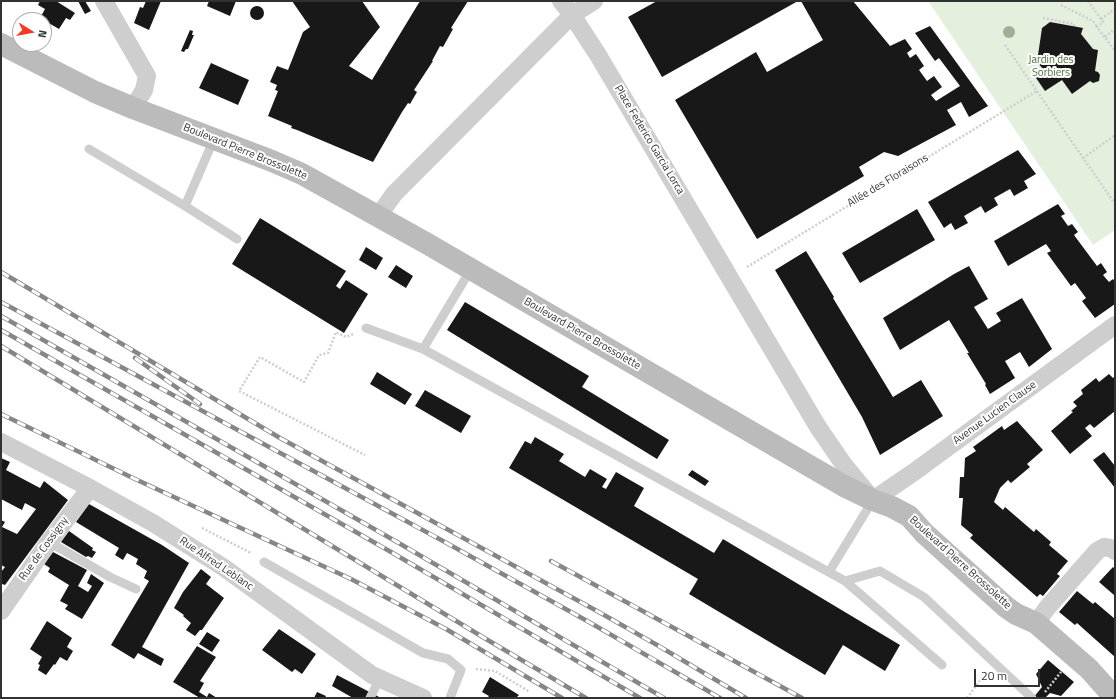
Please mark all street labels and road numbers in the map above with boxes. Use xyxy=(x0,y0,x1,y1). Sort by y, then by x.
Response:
street label: Place Federico Garcia Lorca xyxy=(611,83,687,197)
street label: Boulevard Pierre Brossolette xyxy=(181,121,309,183)
street label: Allée des Floraisons xyxy=(845,152,931,210)
street label: Boulevard Pierre Brossolette xyxy=(521,295,643,373)
street label: Avenue Lucien Clause xyxy=(951,378,1039,448)
street label: Boulevard Pierre Brossolette xyxy=(906,514,1014,612)
street label: Rue de Cossigny xyxy=(16,515,72,583)
street label: Rue Alfred Leblanc xyxy=(177,534,255,594)

